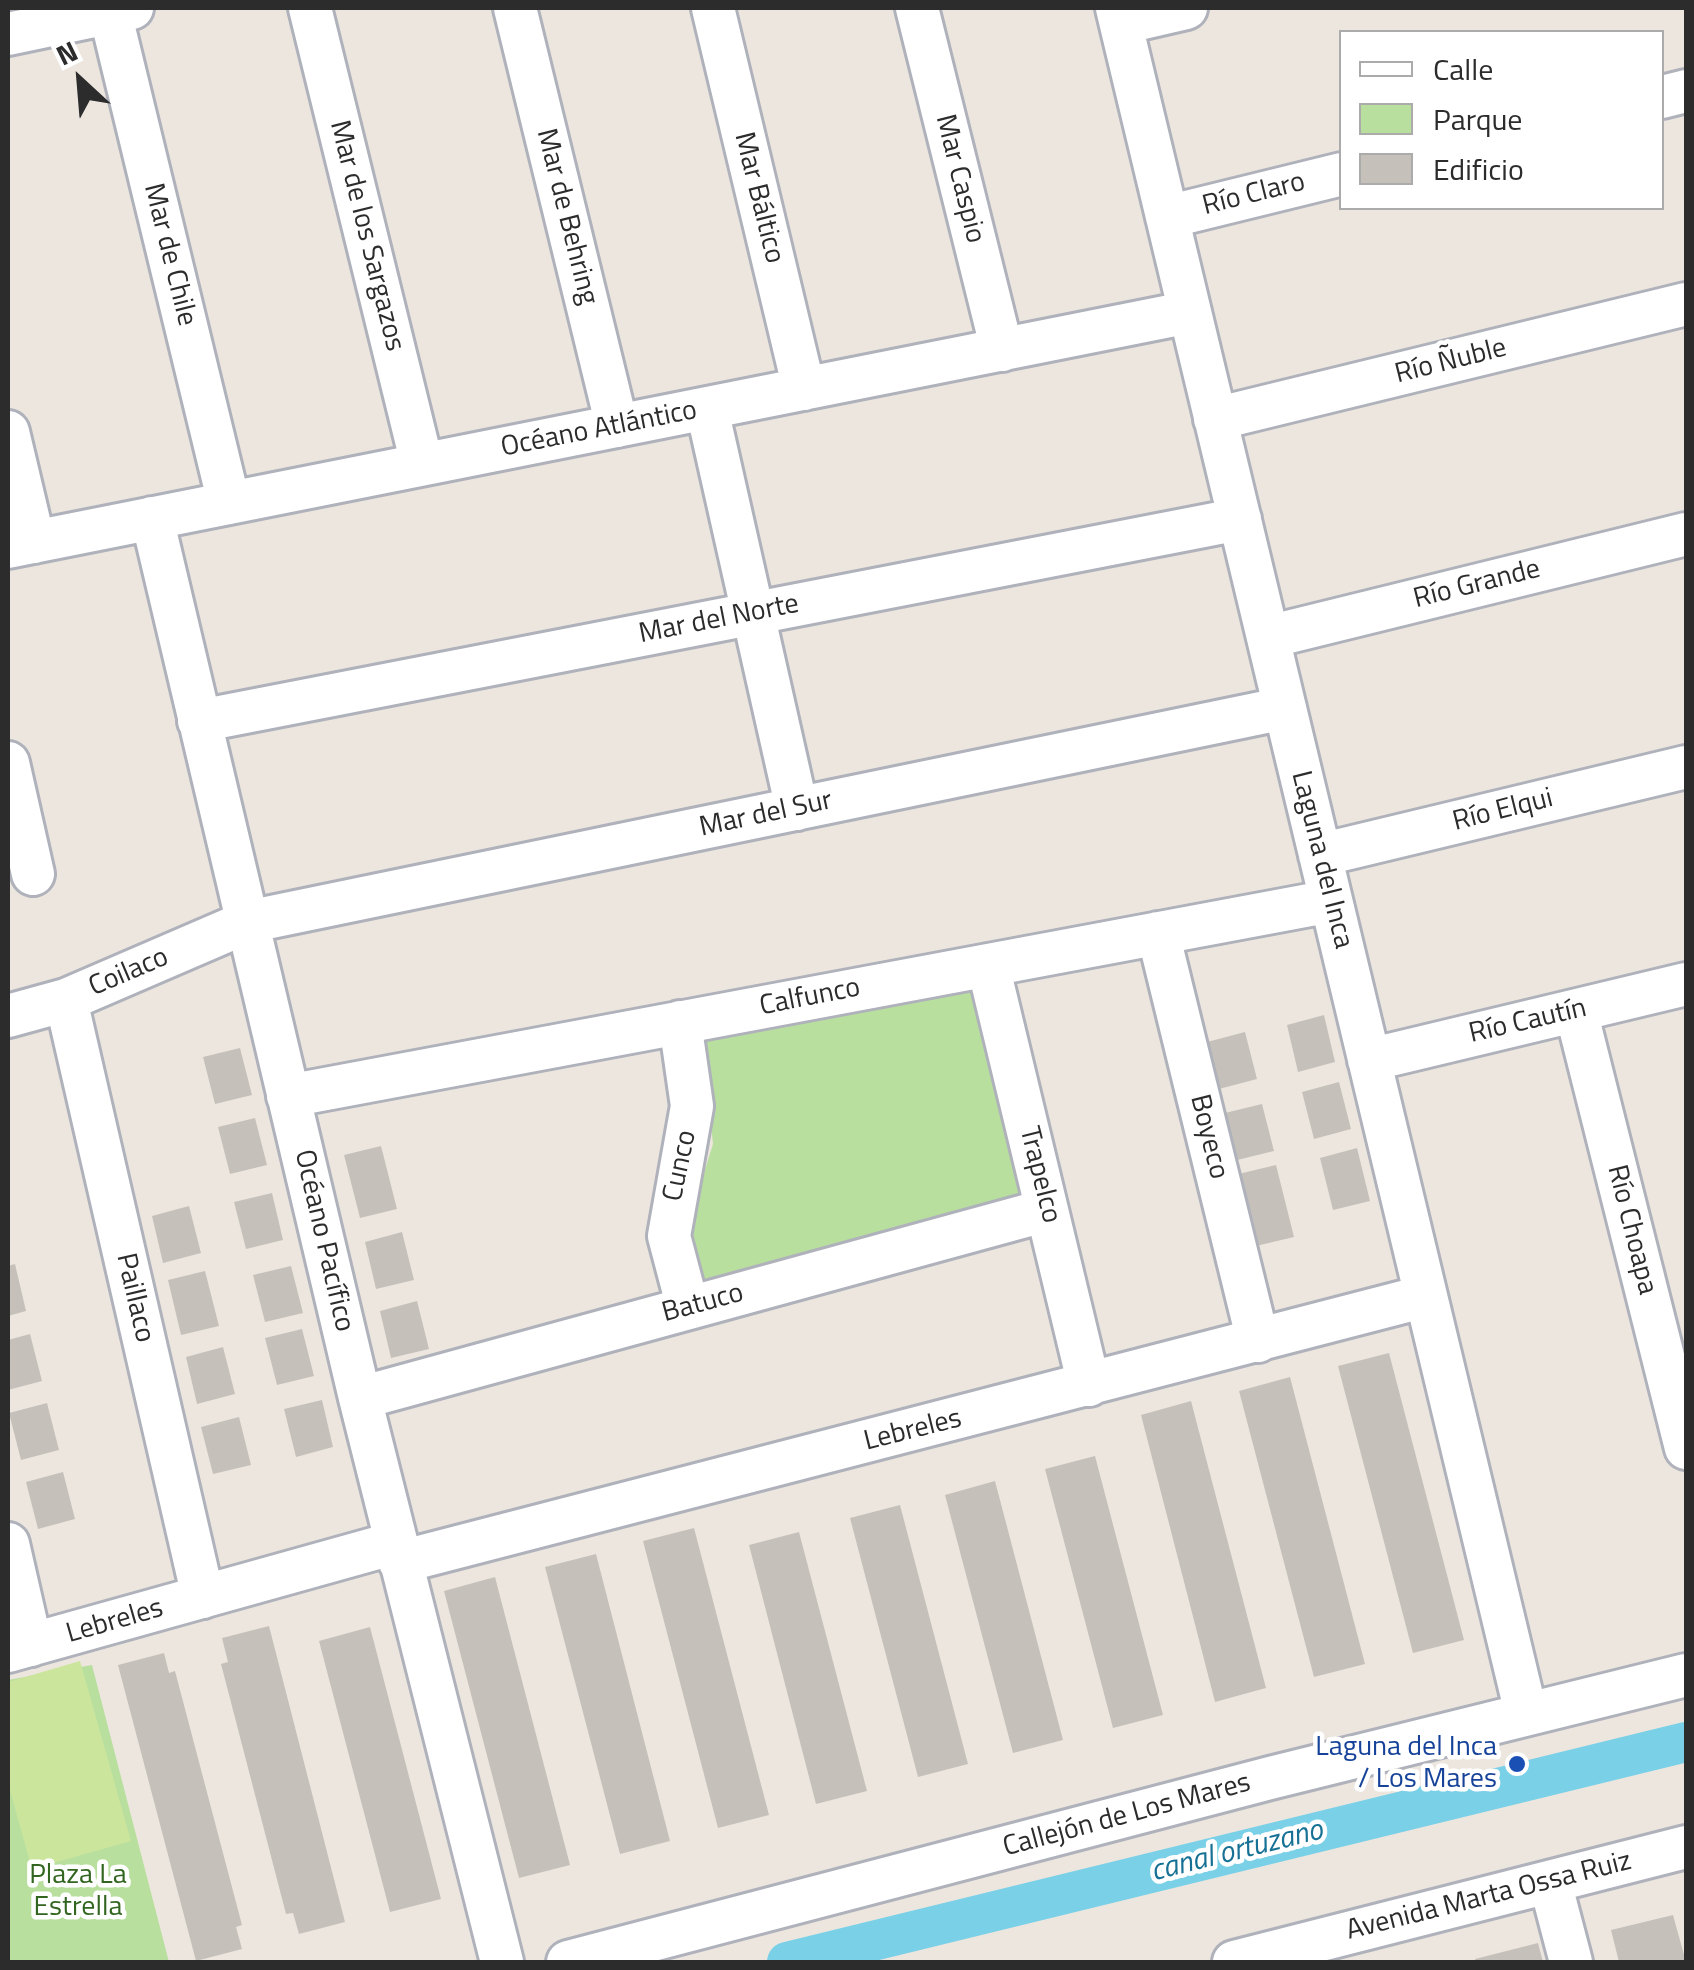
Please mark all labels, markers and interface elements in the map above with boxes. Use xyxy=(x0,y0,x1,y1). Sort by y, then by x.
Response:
text: N xyxy=(48,29,85,76)
north arrow xyxy=(30,30,130,130)
legend xyxy=(1339,30,1664,210)
text: Calle xyxy=(1433,46,1493,92)
text: Parque xyxy=(1433,96,1523,142)
street label: Mar Caspio xyxy=(927,111,991,247)
street label: Mar de los Sargazos xyxy=(321,117,411,355)
street label: Mar de Behring xyxy=(528,126,604,308)
street label: Mar Báltico xyxy=(725,129,791,267)
text: Edificio xyxy=(1433,146,1524,192)
street label: Río Claro xyxy=(1199,166,1309,224)
street label: Mar de Chile xyxy=(135,180,203,330)
street label: Río Ñuble xyxy=(1392,332,1510,392)
street label: Océano Atlántico xyxy=(498,395,700,465)
street label: Río Grande xyxy=(1410,553,1544,617)
street label: Mar del Norte xyxy=(636,588,802,652)
street label: Laguna del Inca xyxy=(1283,768,1359,952)
street label: Río Elqui xyxy=(1449,782,1557,840)
street label: Mar del Sur xyxy=(697,785,835,845)
street label: Coilaco xyxy=(84,941,174,1005)
street label: Calfunco xyxy=(757,972,863,1024)
street label: Río Cautín xyxy=(1466,992,1590,1052)
street label: Boyeco xyxy=(1181,1091,1235,1183)
street label: Trapelco xyxy=(1011,1123,1067,1227)
street label: Cunco xyxy=(657,1127,705,1205)
street label: Océano Pacífico xyxy=(286,1147,360,1335)
street label: Río Choapa xyxy=(1599,1162,1663,1298)
street label: Paillaco xyxy=(107,1250,161,1346)
street label: Batuco xyxy=(659,1277,747,1331)
street label: Lebreles xyxy=(861,1403,965,1459)
street label: Lebreles xyxy=(63,1592,167,1652)
place label: Laguna del Inca / Los Mares xyxy=(1315,1731,1497,1797)
marker: Laguna del Inca / Los Mares xyxy=(1506,1753,1528,1775)
street label: Callejón de Los Mares xyxy=(1000,1767,1254,1865)
water label: canal ortuzano xyxy=(1147,1813,1327,1891)
street label: Avenida Marta Ossa Ruiz xyxy=(1343,1845,1635,1949)
park label: Plaza La Estrella xyxy=(29,1859,127,1925)

